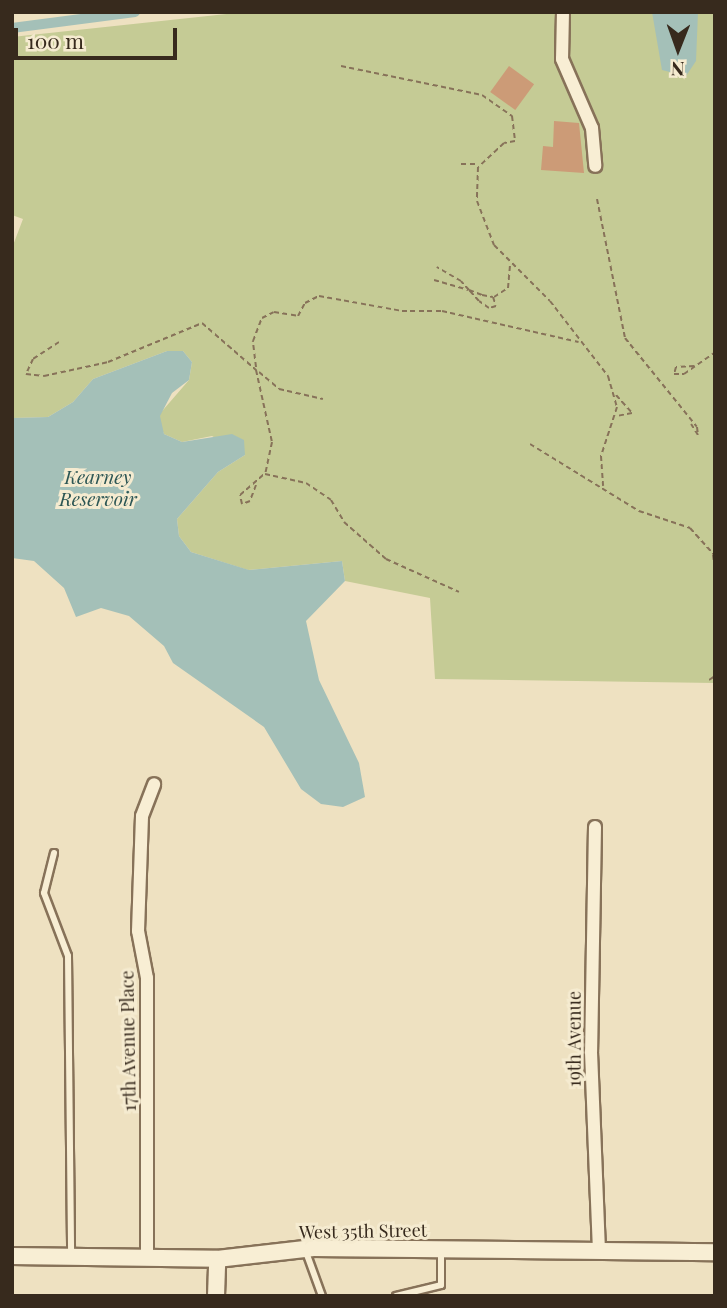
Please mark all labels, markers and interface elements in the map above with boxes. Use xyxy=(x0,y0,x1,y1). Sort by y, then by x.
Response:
scale bar xyxy=(18,14,180,58)
north arrow xyxy=(643,14,713,84)
text: 100 m xyxy=(27,26,84,54)
text: N xyxy=(671,57,685,83)
water label: Kearney Reservoir xyxy=(59,466,137,510)
street label: 17th Avenue Place xyxy=(116,970,140,1112)
street label: 19th Avenue xyxy=(563,991,585,1087)
street label: West 35th Street xyxy=(299,1219,427,1243)

